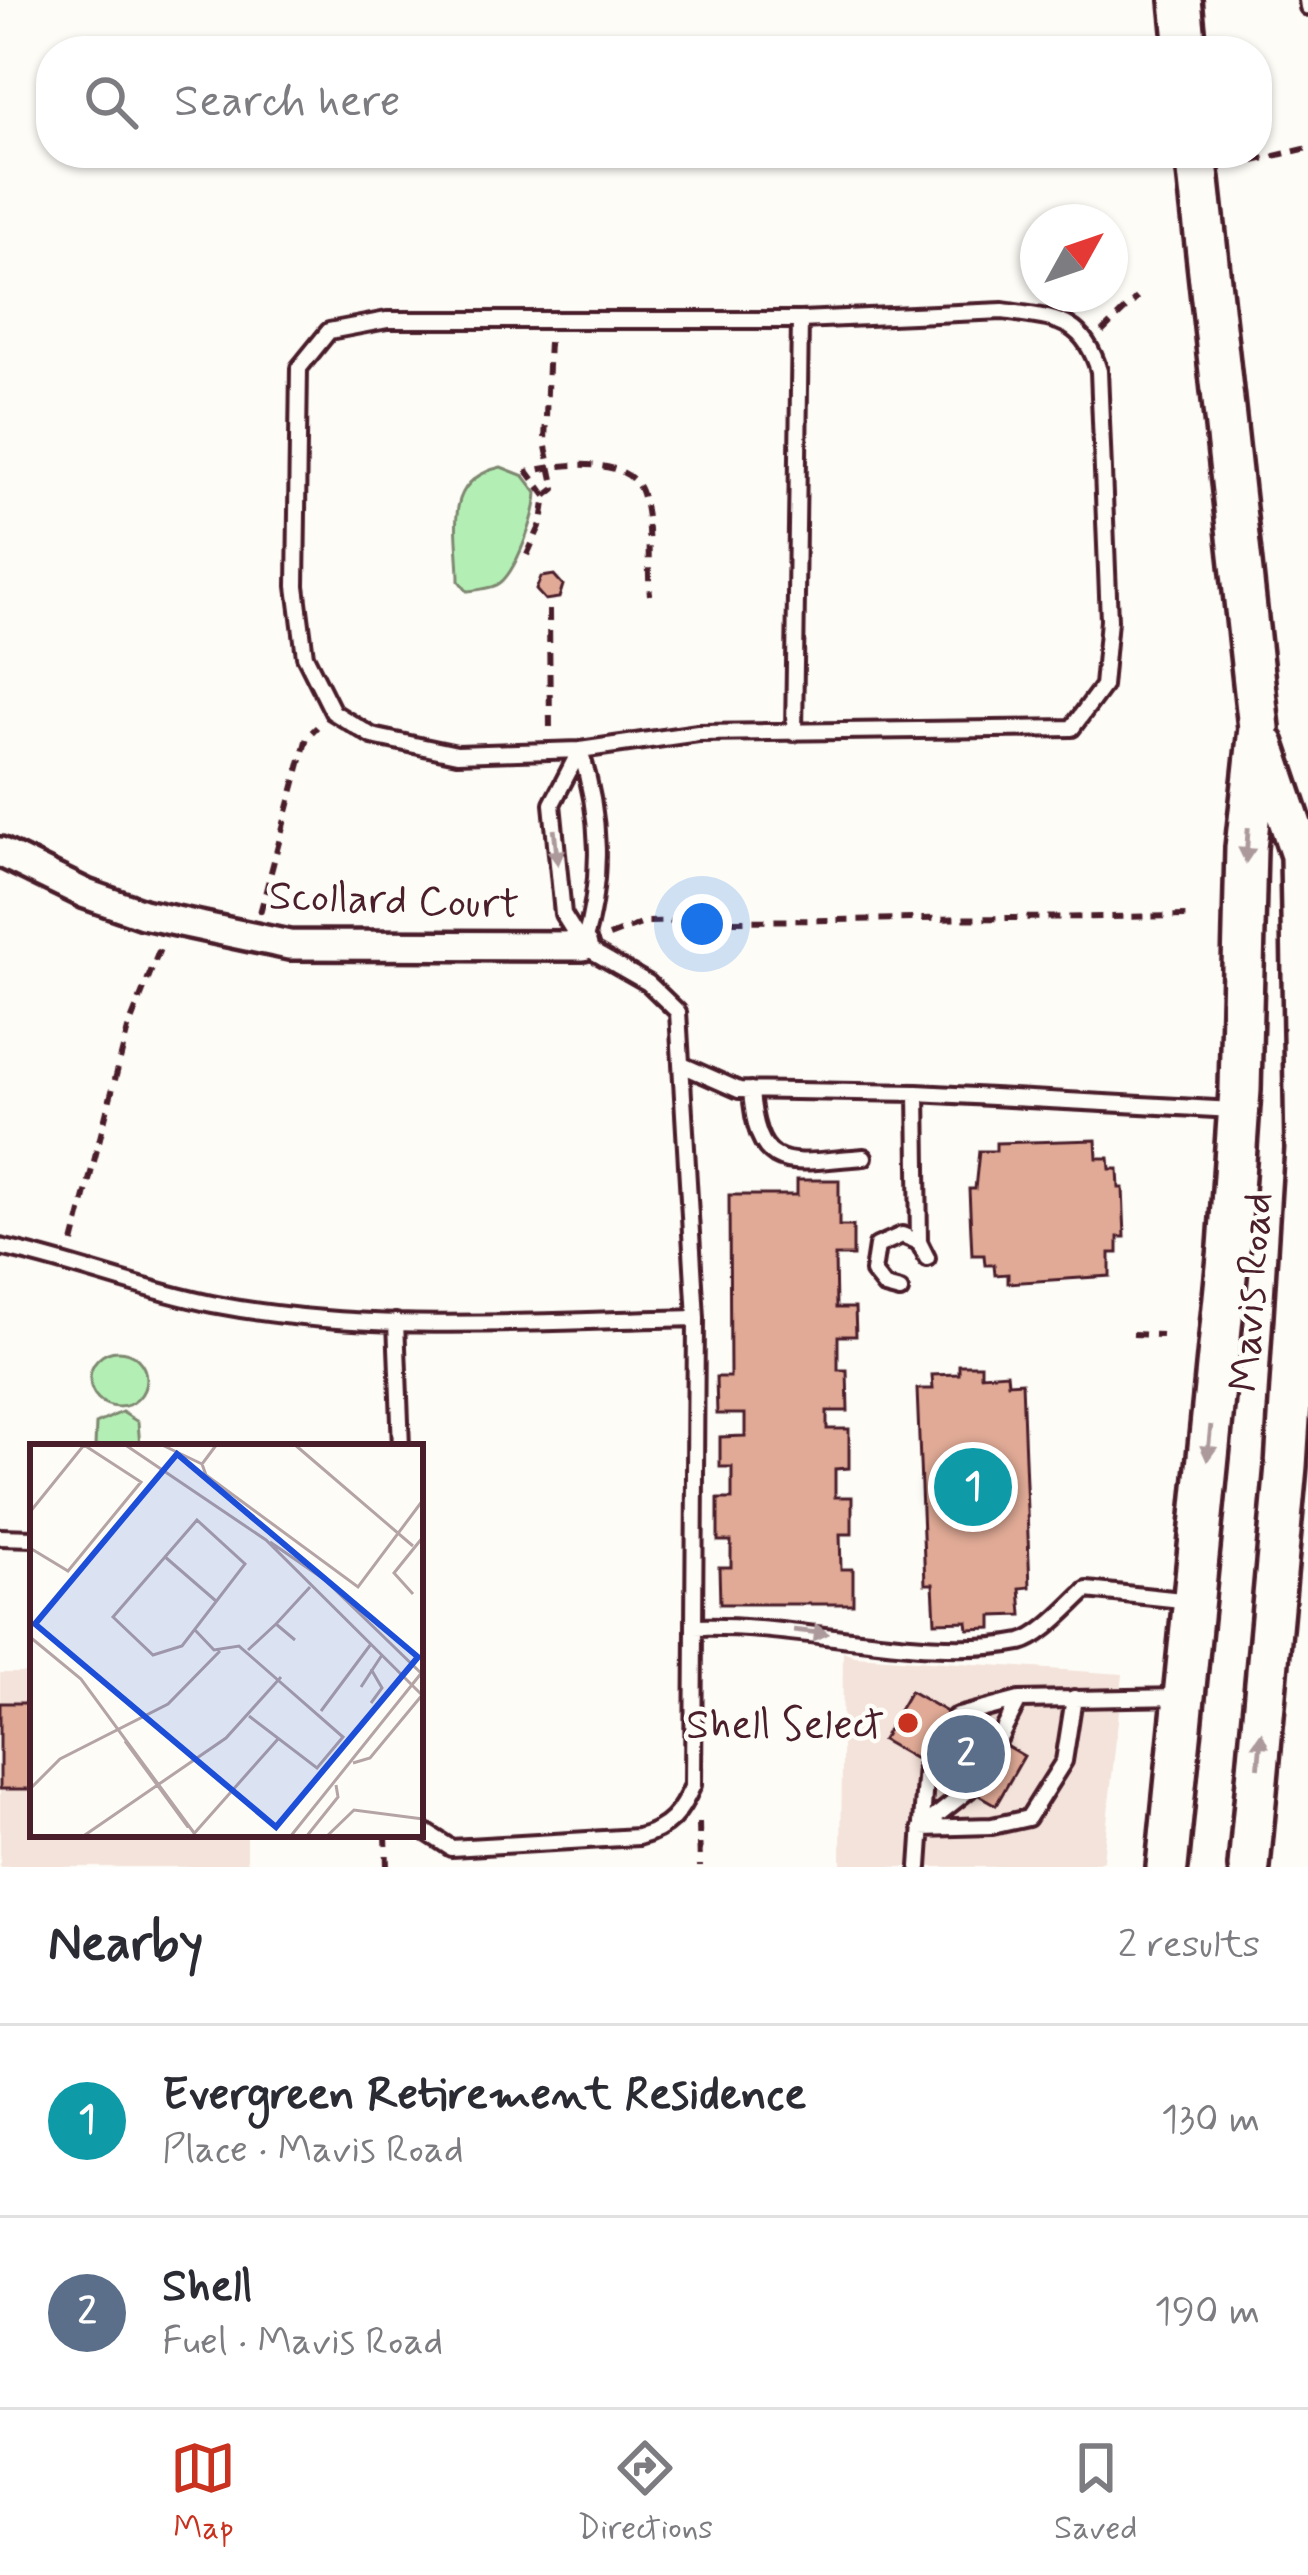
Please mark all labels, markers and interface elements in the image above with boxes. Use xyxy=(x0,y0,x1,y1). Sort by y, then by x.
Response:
search box xyxy=(36,36,1272,168)
icon: search xyxy=(78,69,144,135)
text: Search here xyxy=(174,73,401,132)
north arrow xyxy=(1020,204,1128,312)
one-way arrow xyxy=(1238,827,1257,864)
one-way arrow xyxy=(547,829,566,867)
street label: Scollard Court xyxy=(268,870,520,933)
your location xyxy=(672,894,732,954)
street label: Mavis Road xyxy=(1218,1191,1287,1394)
one-way arrow xyxy=(1199,1425,1218,1462)
pin: 1 xyxy=(934,1442,1012,1532)
inset map xyxy=(30,1444,423,1837)
one-way arrow xyxy=(792,1622,830,1641)
place label: Shell Select xyxy=(686,1699,884,1754)
pin: 2 xyxy=(927,1709,1005,1799)
marker: Shell Select xyxy=(895,1710,921,1736)
one-way arrow xyxy=(1251,1731,1270,1769)
text: Nearby xyxy=(48,1912,203,1978)
text: 2 results xyxy=(1118,1920,1260,1971)
text: Evergreen Retirement Residence xyxy=(162,2066,806,2125)
text: 1 xyxy=(78,2095,96,2146)
text: 130 m xyxy=(1161,2095,1260,2146)
text: Place · Mavis Road xyxy=(162,2125,464,2176)
text: Shell xyxy=(162,2258,253,2317)
text: 2 xyxy=(77,2287,97,2338)
text: 190 m xyxy=(1154,2287,1260,2338)
text: Fuel · Mavis Road xyxy=(162,2317,443,2368)
tab: Map xyxy=(170,2435,236,2551)
tab: Directions xyxy=(577,2435,713,2551)
tab: Saved xyxy=(1054,2435,1138,2551)

